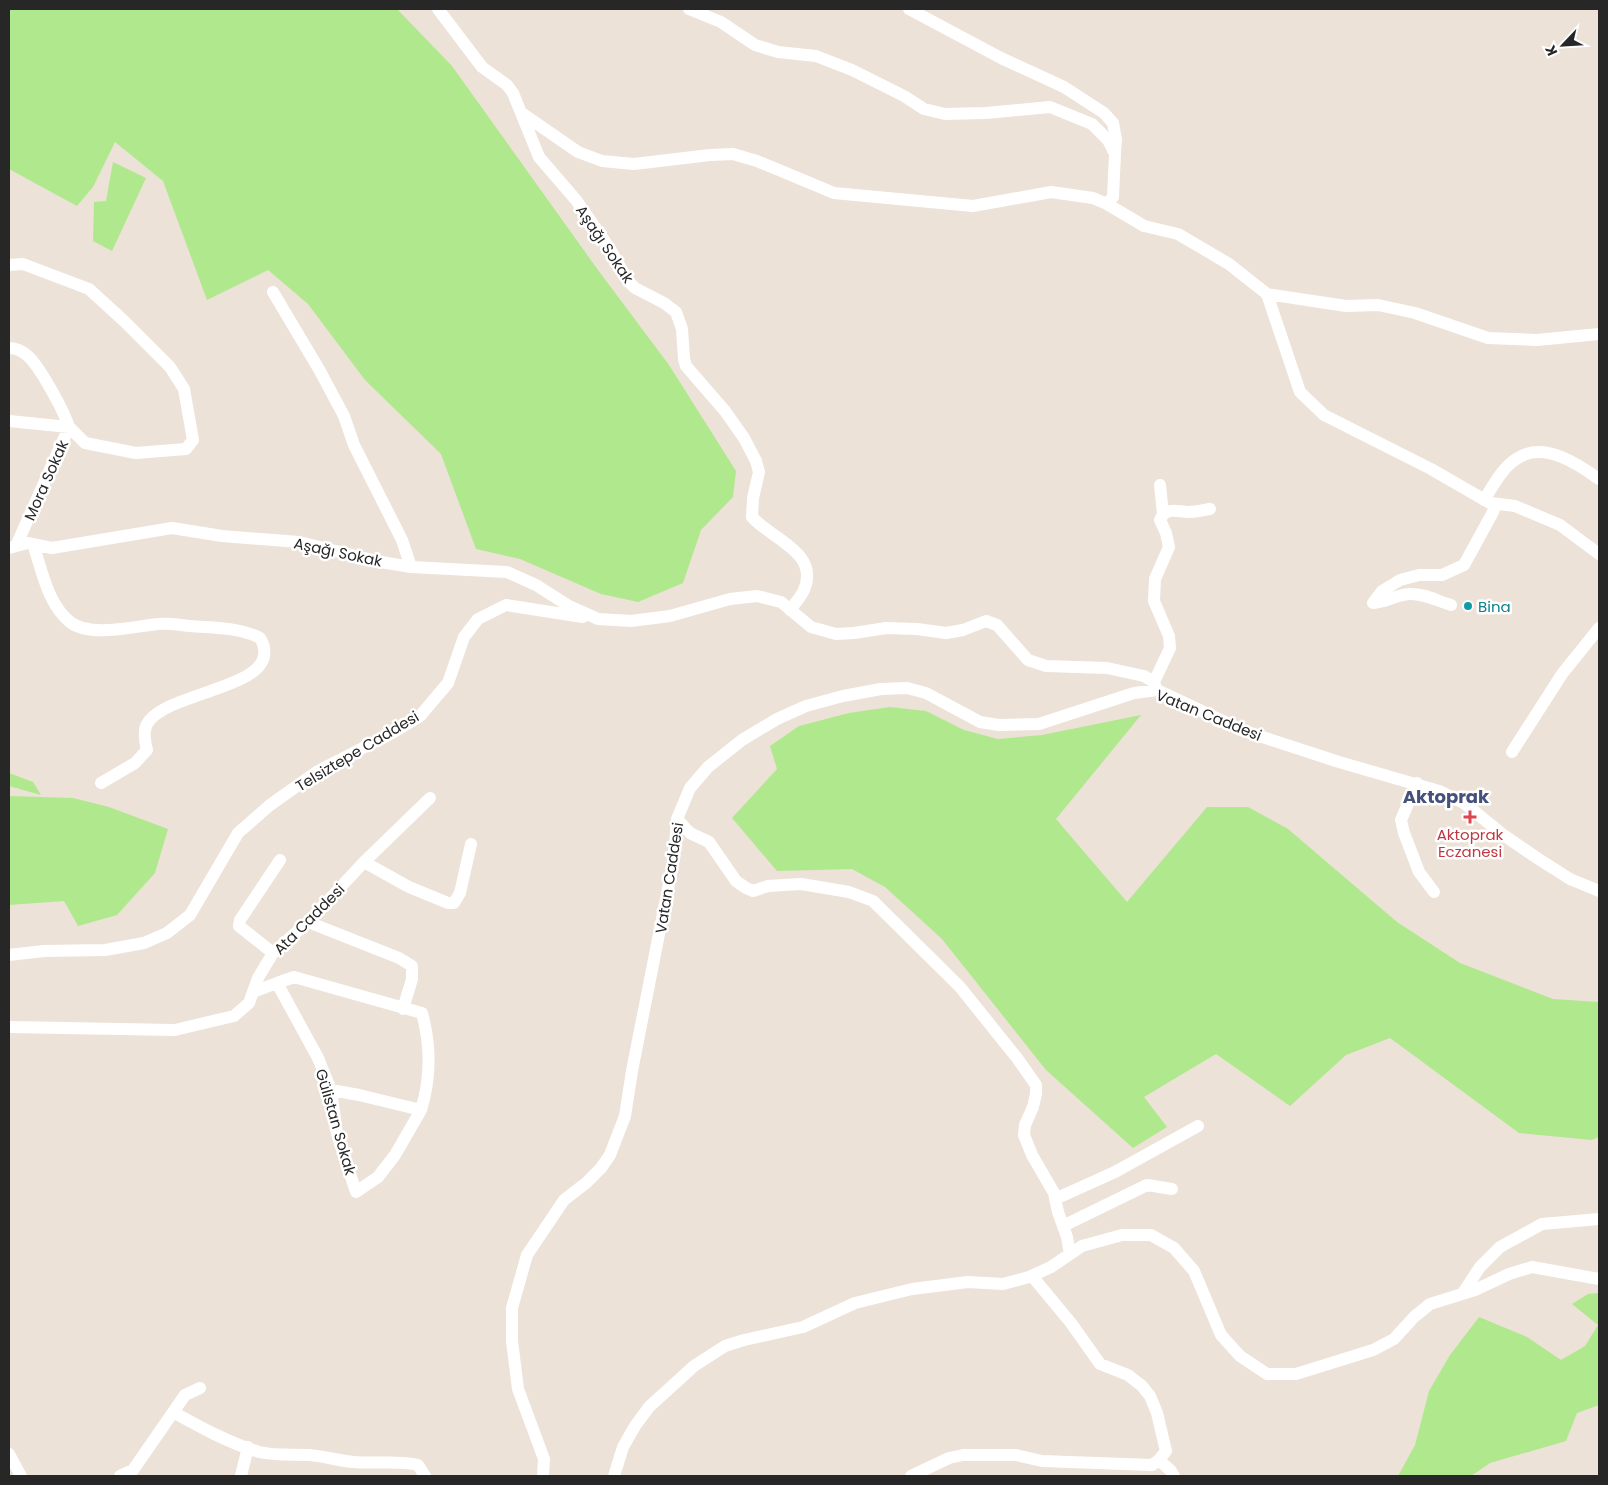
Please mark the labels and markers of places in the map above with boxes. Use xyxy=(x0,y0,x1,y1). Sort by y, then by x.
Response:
place label: Bina xyxy=(1478,596,1511,617)
marker: Bina xyxy=(1462,600,1474,612)
marker: Aktoprak Eczanesi xyxy=(1464,811,1476,823)
place label: Aktoprak Eczanesi xyxy=(1437,824,1504,862)

